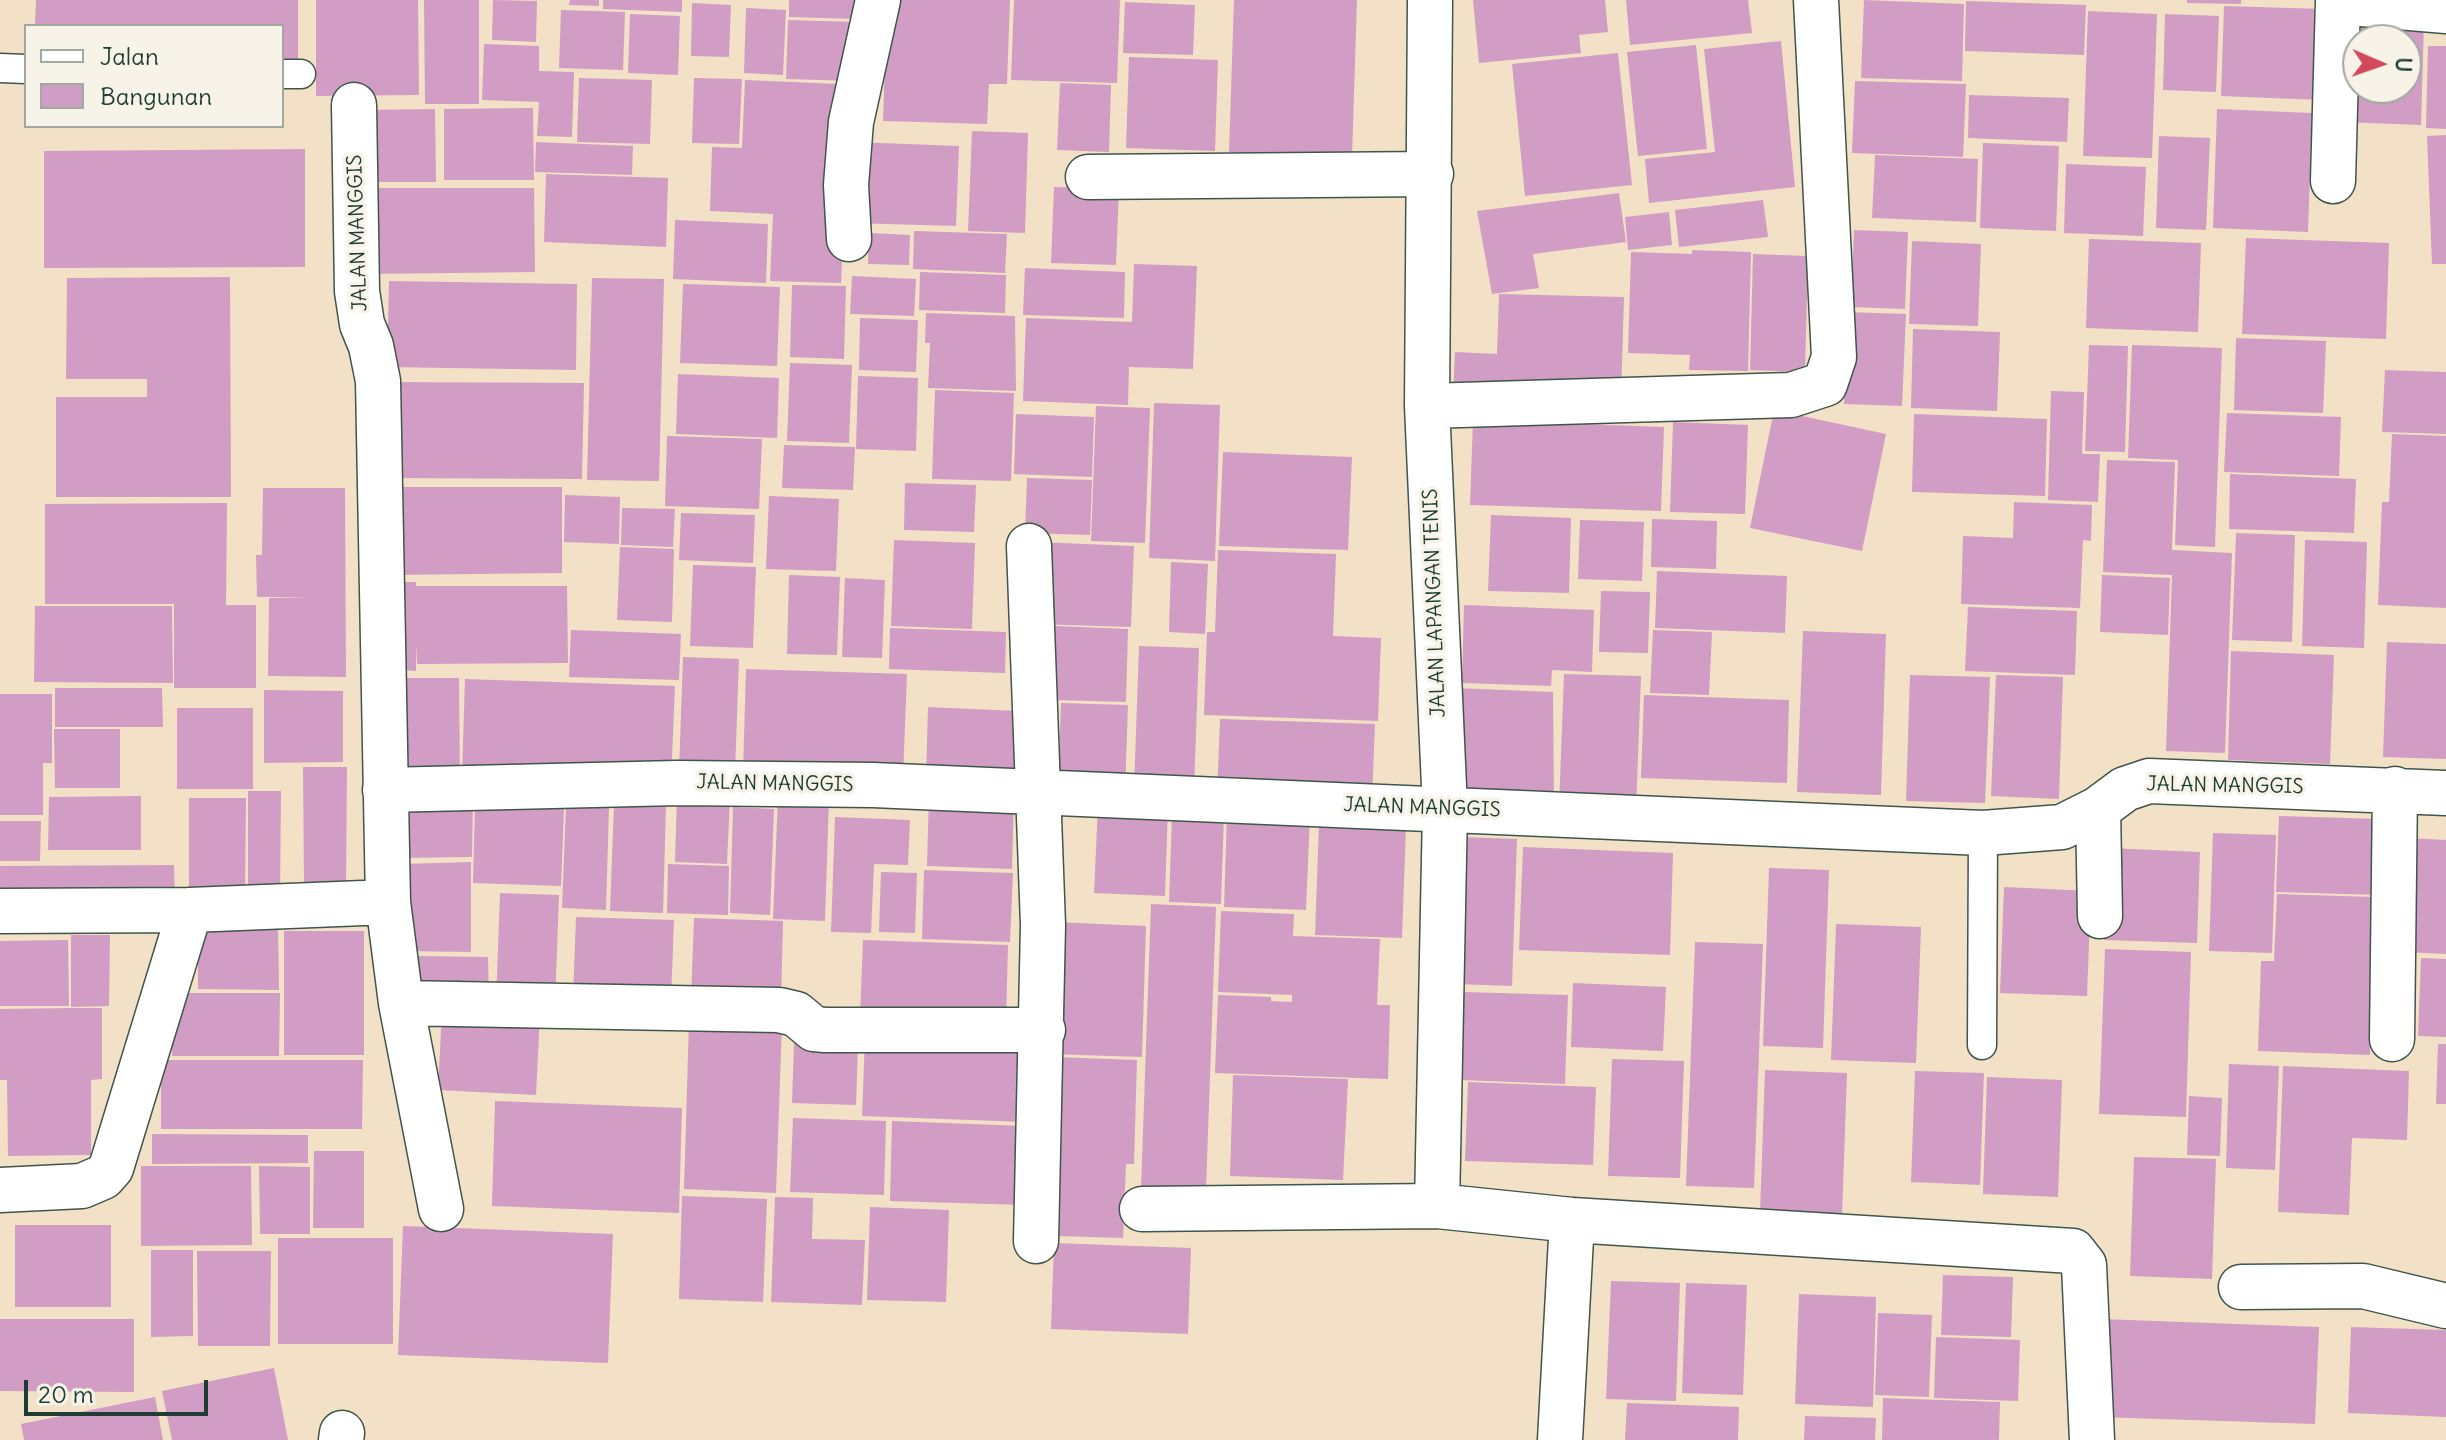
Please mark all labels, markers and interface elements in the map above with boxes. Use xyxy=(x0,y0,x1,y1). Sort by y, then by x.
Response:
legend xyxy=(24,24,284,128)
north arrow xyxy=(2342,24,2422,104)
text: Jalan xyxy=(100,41,159,71)
text: U xyxy=(2390,57,2418,73)
text: Bangunan xyxy=(100,81,212,111)
street label: JALAN MANGGIS xyxy=(343,154,373,312)
street label: JALAN LAPANGAN TENIS xyxy=(1419,488,1451,718)
street label: JALAN MANGGIS xyxy=(696,771,854,797)
street label: JALAN MANGGIS xyxy=(2146,773,2304,799)
street label: JALAN MANGGIS xyxy=(1343,793,1501,823)
scale bar xyxy=(28,1364,212,1414)
text: 20 m xyxy=(38,1379,94,1409)

